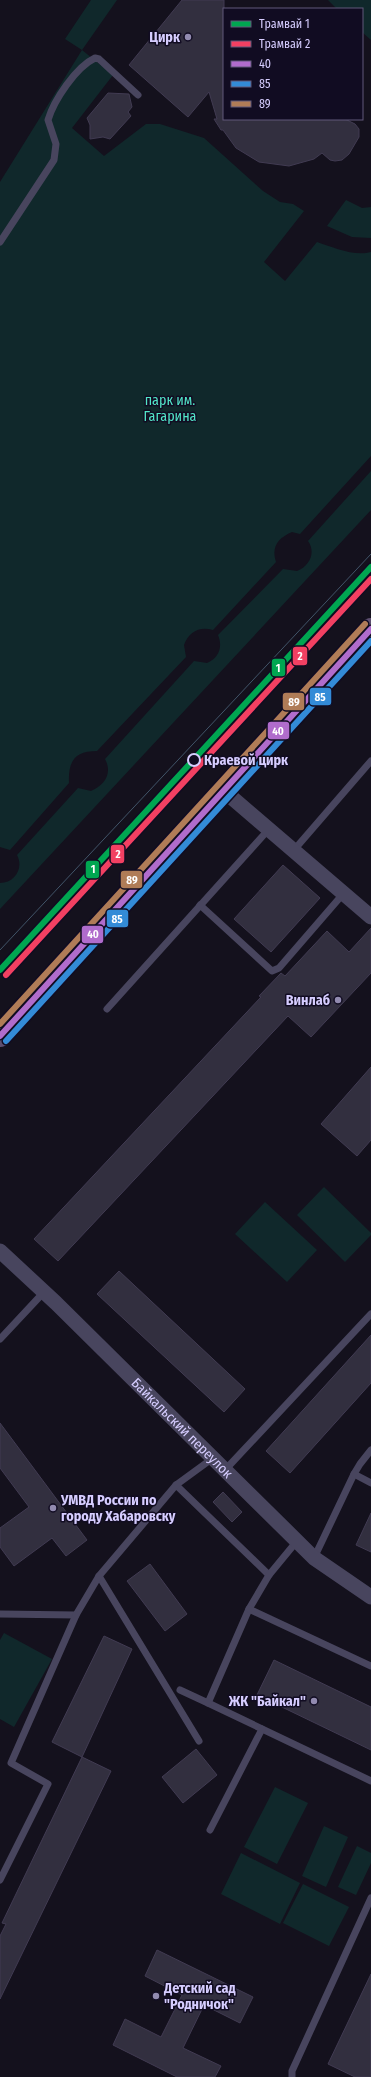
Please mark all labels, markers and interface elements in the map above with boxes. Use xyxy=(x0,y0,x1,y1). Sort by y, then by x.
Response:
legend xyxy=(223,8,363,120)
text: Трамвай 1 xyxy=(259,17,310,31)
place label: Цирк xyxy=(149,29,181,46)
marker: Цирк xyxy=(183,32,193,42)
text: Трамвай 2 xyxy=(259,37,310,51)
text: 40 xyxy=(259,57,271,71)
text: 85 xyxy=(259,77,271,91)
text: 89 xyxy=(259,97,271,111)
park label: парк им. Гагарина xyxy=(144,392,197,425)
line badge: 2 xyxy=(292,646,308,666)
text: 2 xyxy=(296,650,303,663)
line badge: 1 xyxy=(271,658,286,677)
text: 1 xyxy=(276,662,280,675)
line badge: 85 xyxy=(309,687,332,706)
text: 85 xyxy=(314,691,326,704)
line badge: 89 xyxy=(282,692,305,711)
text: 89 xyxy=(288,696,300,709)
line badge: 40 xyxy=(267,721,290,740)
text: 40 xyxy=(272,725,284,738)
place label: Краевой цирк xyxy=(204,752,289,769)
marker: Краевой цирк xyxy=(187,753,201,767)
line badge: 2 xyxy=(110,844,125,864)
text: 2 xyxy=(114,848,121,861)
line badge: 1 xyxy=(85,860,100,879)
text: 1 xyxy=(91,863,95,876)
line badge: 89 xyxy=(120,870,143,889)
text: 89 xyxy=(126,874,138,887)
line badge: 85 xyxy=(106,909,129,928)
text: 85 xyxy=(111,913,123,926)
line badge: 40 xyxy=(81,925,104,944)
text: 40 xyxy=(87,928,99,941)
place label: Винлаб xyxy=(286,992,330,1009)
marker: Винлаб xyxy=(333,995,343,1005)
street label: Байкальский переулок xyxy=(128,1374,237,1482)
place label: УМВД России по городу Хабаровску xyxy=(60,1492,176,1525)
marker: УМВД России по городу Хабаровску xyxy=(48,1503,58,1513)
place label: ЖК "Байкал" xyxy=(228,1693,306,1710)
marker: ЖК "Байкал" xyxy=(309,1696,319,1706)
place label: Детский сад "Родничок" xyxy=(163,1980,236,2013)
marker: Детский сад "Родничок" xyxy=(151,1991,161,2001)

